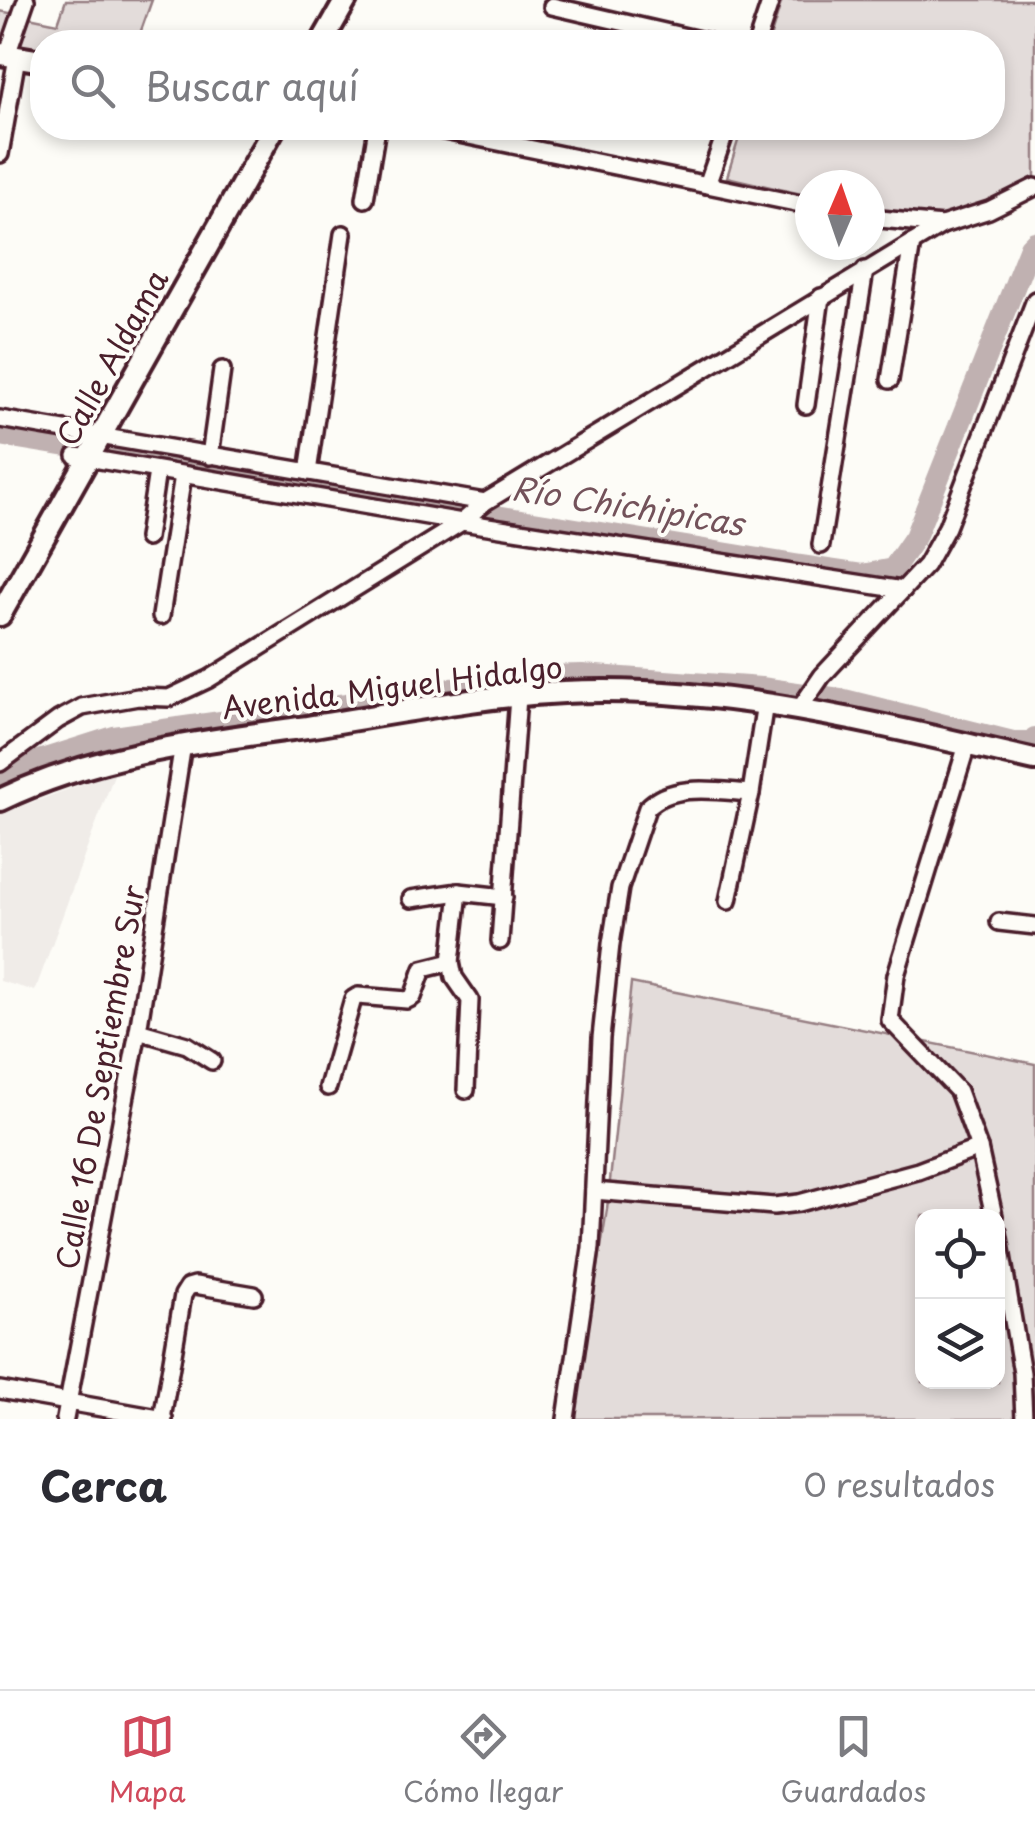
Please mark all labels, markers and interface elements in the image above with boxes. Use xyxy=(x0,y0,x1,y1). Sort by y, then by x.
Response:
search box xyxy=(30,30,1005,140)
text: Buscar aquí xyxy=(145,57,359,114)
icon: search xyxy=(65,58,120,113)
north arrow xyxy=(795,170,885,260)
street label: Calle Aldama xyxy=(44,260,178,453)
water label: Río Chichipicas xyxy=(509,463,750,547)
street label: Avenida Miguel Hidalgo xyxy=(219,643,565,729)
street label: Calle 16 De Septiembre Sur xyxy=(43,881,155,1273)
map controls xyxy=(915,1209,1005,1389)
button: locate xyxy=(915,1209,1005,1299)
button: layers xyxy=(915,1299,1005,1389)
text: Cerca xyxy=(40,1453,167,1516)
text: 0 resultados xyxy=(803,1460,995,1508)
tab: Mapa xyxy=(109,1709,186,1812)
tab: Cómo llegar xyxy=(403,1709,563,1812)
tab: Guardados xyxy=(781,1709,926,1812)

